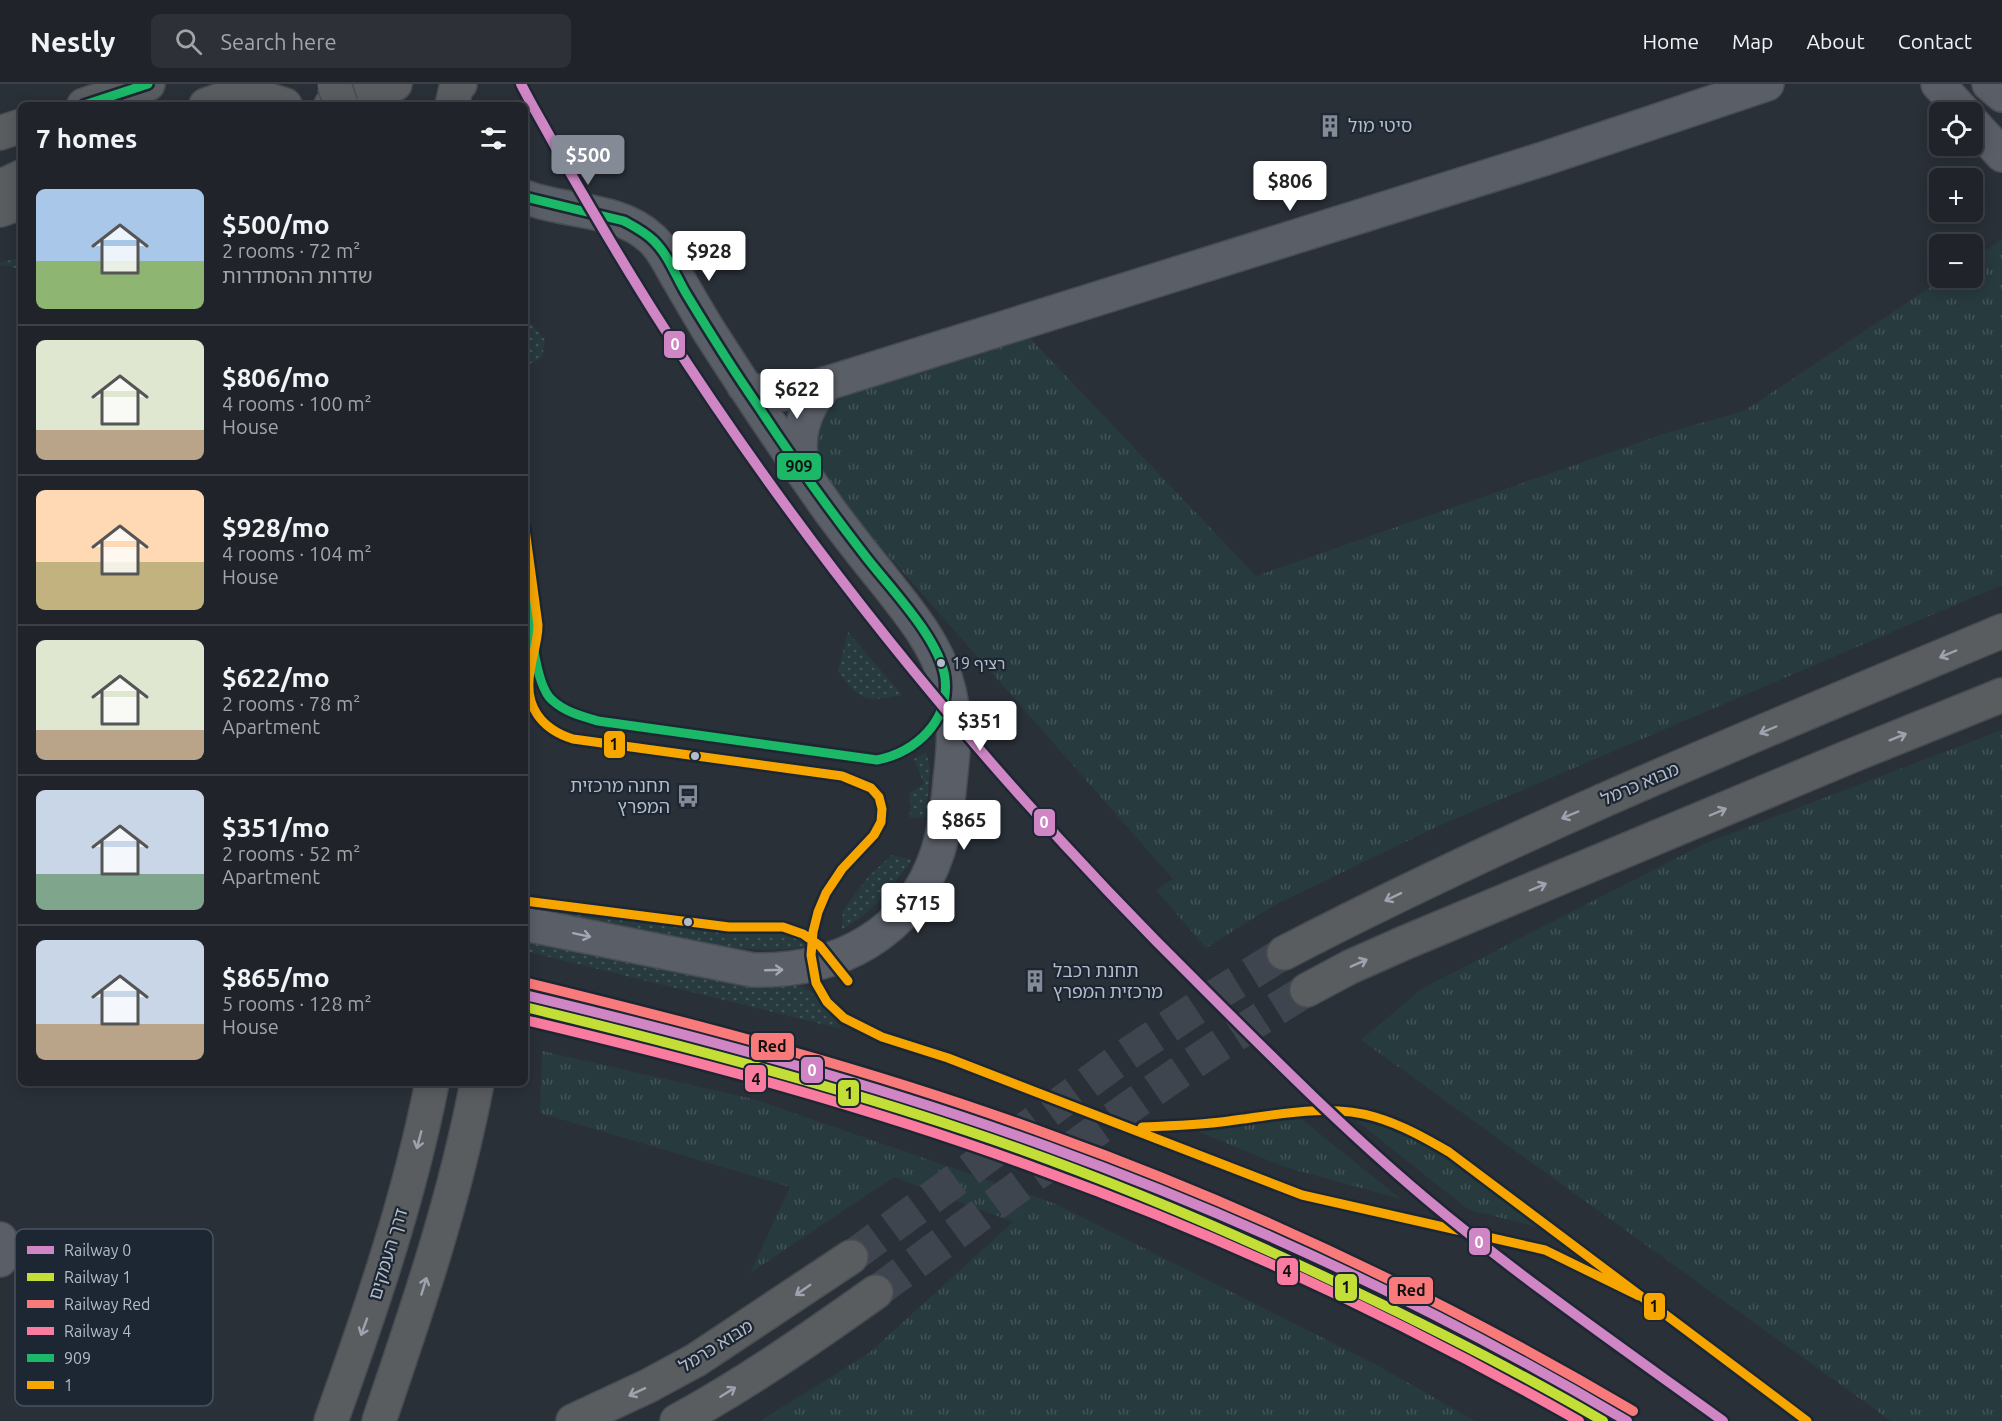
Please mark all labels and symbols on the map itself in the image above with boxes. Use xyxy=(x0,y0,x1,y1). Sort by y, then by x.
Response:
building icon: סיטי מול xyxy=(1317,113,1343,139)
place label: סיטי מול xyxy=(1348,115,1412,135)
pin: $500 xyxy=(552,135,624,186)
pin: $806 xyxy=(1254,161,1326,212)
pin: $928 xyxy=(673,231,745,282)
line badge: 0 xyxy=(663,330,686,359)
text: 0 xyxy=(670,335,680,353)
pin: $622 xyxy=(761,369,833,420)
line badge: 909 xyxy=(776,452,822,481)
text: 909 xyxy=(785,457,813,475)
one-way arrow xyxy=(1939,649,1958,660)
place label: רציף 19 xyxy=(952,654,1005,672)
marker: רציף 19 xyxy=(935,657,947,669)
pin: $351 xyxy=(944,701,1016,752)
one-way arrow xyxy=(1760,724,1778,736)
line badge: 1 xyxy=(603,730,626,759)
one-way arrow xyxy=(1888,731,1907,742)
text: 1 xyxy=(609,735,619,753)
unlabelled marker xyxy=(689,750,701,762)
street label: מבוא כרמל xyxy=(1598,758,1682,808)
place label: תחנה מרכזית המפרץ xyxy=(570,775,670,816)
bus stop icon: תחנה מרכזית המפרץ xyxy=(675,783,701,809)
pin: $865 xyxy=(928,800,1000,851)
one-way arrow xyxy=(1708,806,1727,817)
line badge: 0 xyxy=(1033,808,1056,837)
one-way arrow xyxy=(1561,809,1579,821)
text: 0 xyxy=(1039,813,1049,831)
one-way arrow xyxy=(1528,881,1547,892)
pin: $715 xyxy=(882,883,954,934)
one-way arrow xyxy=(1385,892,1403,904)
unlabelled marker xyxy=(682,916,694,928)
one-way arrow xyxy=(573,929,592,941)
one-way arrow xyxy=(1349,957,1367,968)
place label: תחנת רכבל מרכזית המפרץ xyxy=(1053,960,1163,1001)
one-way arrow xyxy=(763,965,783,976)
building icon: תחנת רכבל מרכזית המפרץ xyxy=(1022,968,1048,994)
line badge: Red xyxy=(750,1032,795,1061)
text: Red xyxy=(758,1037,786,1055)
line badge: 0 xyxy=(800,1056,824,1084)
text: 0 xyxy=(807,1061,817,1079)
line badge: 4 xyxy=(744,1064,767,1093)
text: 4 xyxy=(751,1070,761,1088)
line badge: 1 xyxy=(837,1079,860,1107)
text: 1 xyxy=(844,1084,854,1102)
one-way arrow xyxy=(413,1130,425,1149)
street label: דרך העמקים xyxy=(364,1205,410,1302)
line badge: 0 xyxy=(1468,1227,1491,1256)
legend xyxy=(15,1229,213,1406)
text: 0 xyxy=(1474,1233,1484,1251)
text: Railway 0 xyxy=(64,1241,131,1259)
line badge: 4 xyxy=(1276,1257,1299,1286)
text: 4 xyxy=(1282,1262,1292,1280)
text: Railway 1 xyxy=(64,1268,131,1286)
line badge: 1 xyxy=(1334,1273,1358,1302)
line badge: Red xyxy=(1388,1276,1434,1305)
one-way arrow xyxy=(420,1277,431,1296)
text: 1 xyxy=(1341,1278,1351,1296)
text: Red xyxy=(1397,1281,1425,1299)
one-way arrow xyxy=(795,1284,812,1296)
line badge: 1 xyxy=(1643,1292,1666,1321)
text: Railway Red xyxy=(64,1295,150,1313)
text: 1 xyxy=(1649,1297,1659,1315)
street label: מבוא כרמל xyxy=(675,1315,756,1376)
one-way arrow xyxy=(358,1317,369,1336)
text: Railway 4 xyxy=(64,1322,131,1340)
text: 909 xyxy=(64,1349,91,1367)
text: 1 xyxy=(64,1376,73,1394)
one-way arrow xyxy=(628,1386,646,1398)
one-way arrow xyxy=(719,1386,736,1398)

